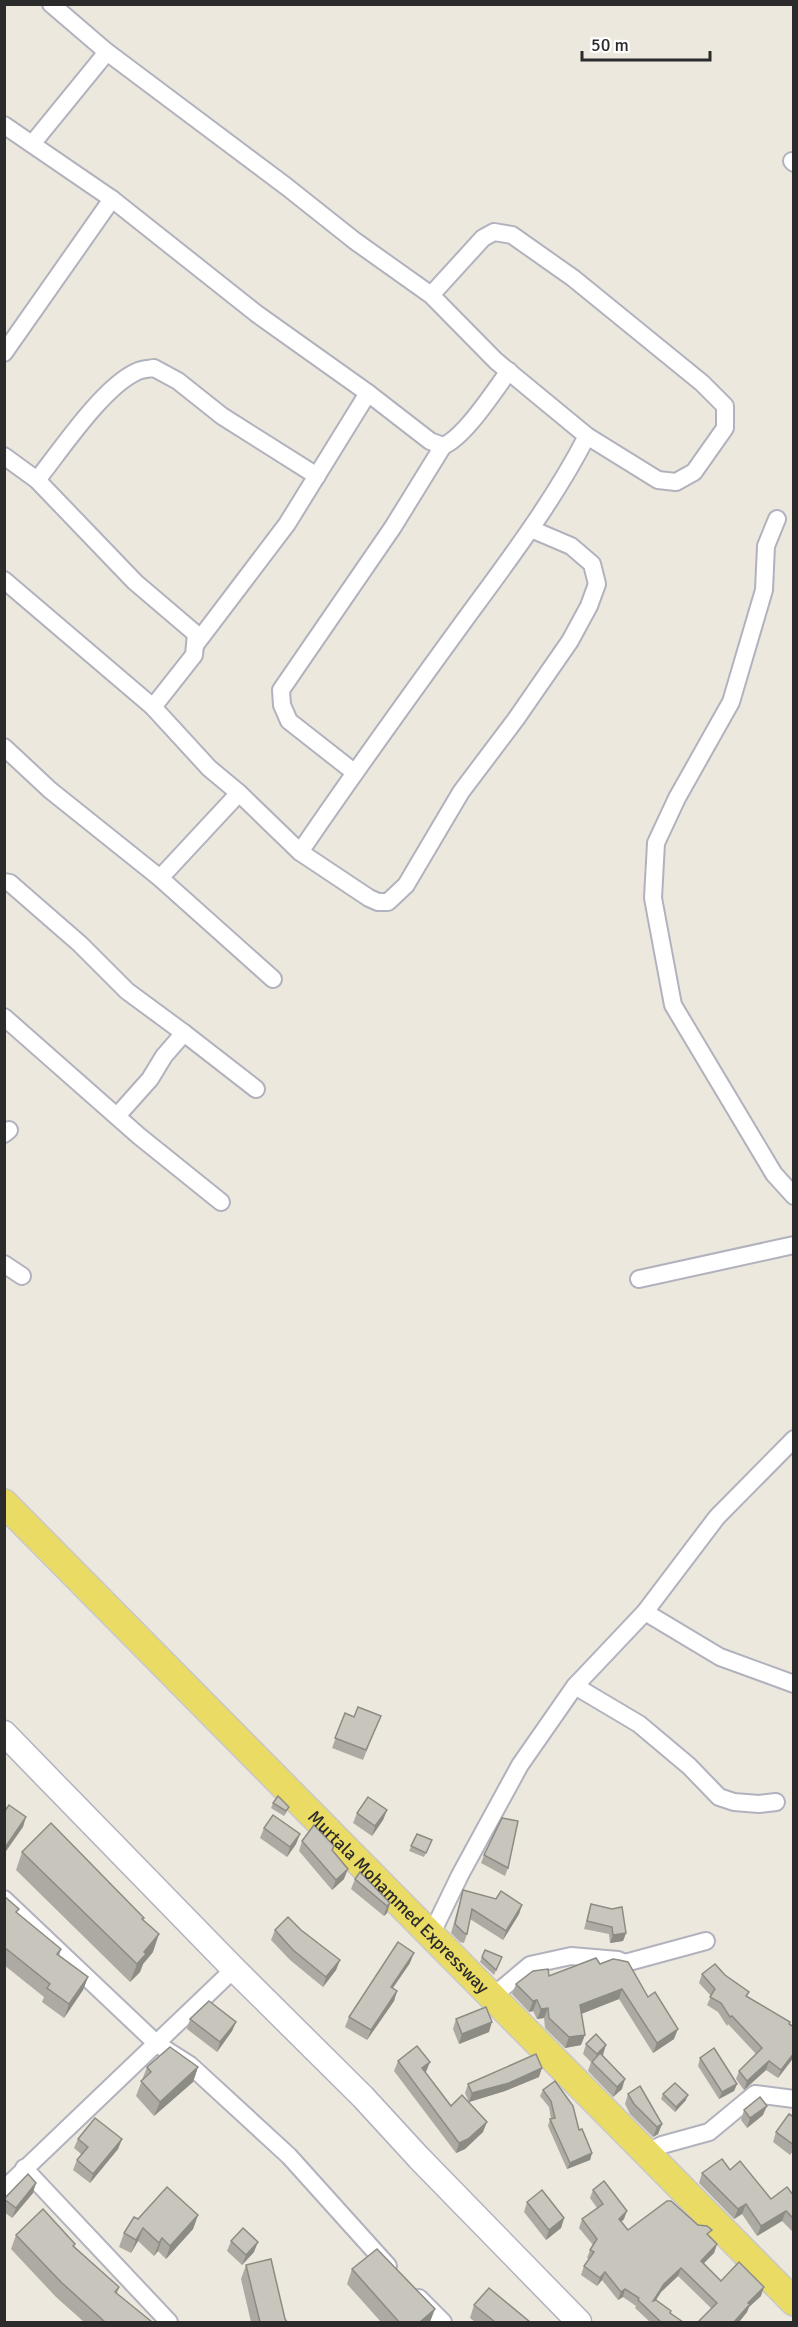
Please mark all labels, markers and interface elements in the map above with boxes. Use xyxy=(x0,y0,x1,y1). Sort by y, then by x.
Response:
scale bar xyxy=(582,24,710,62)
text: 50 m xyxy=(591,34,629,56)
street label: Murtala Mohammed Expressway xyxy=(303,1806,494,1999)

